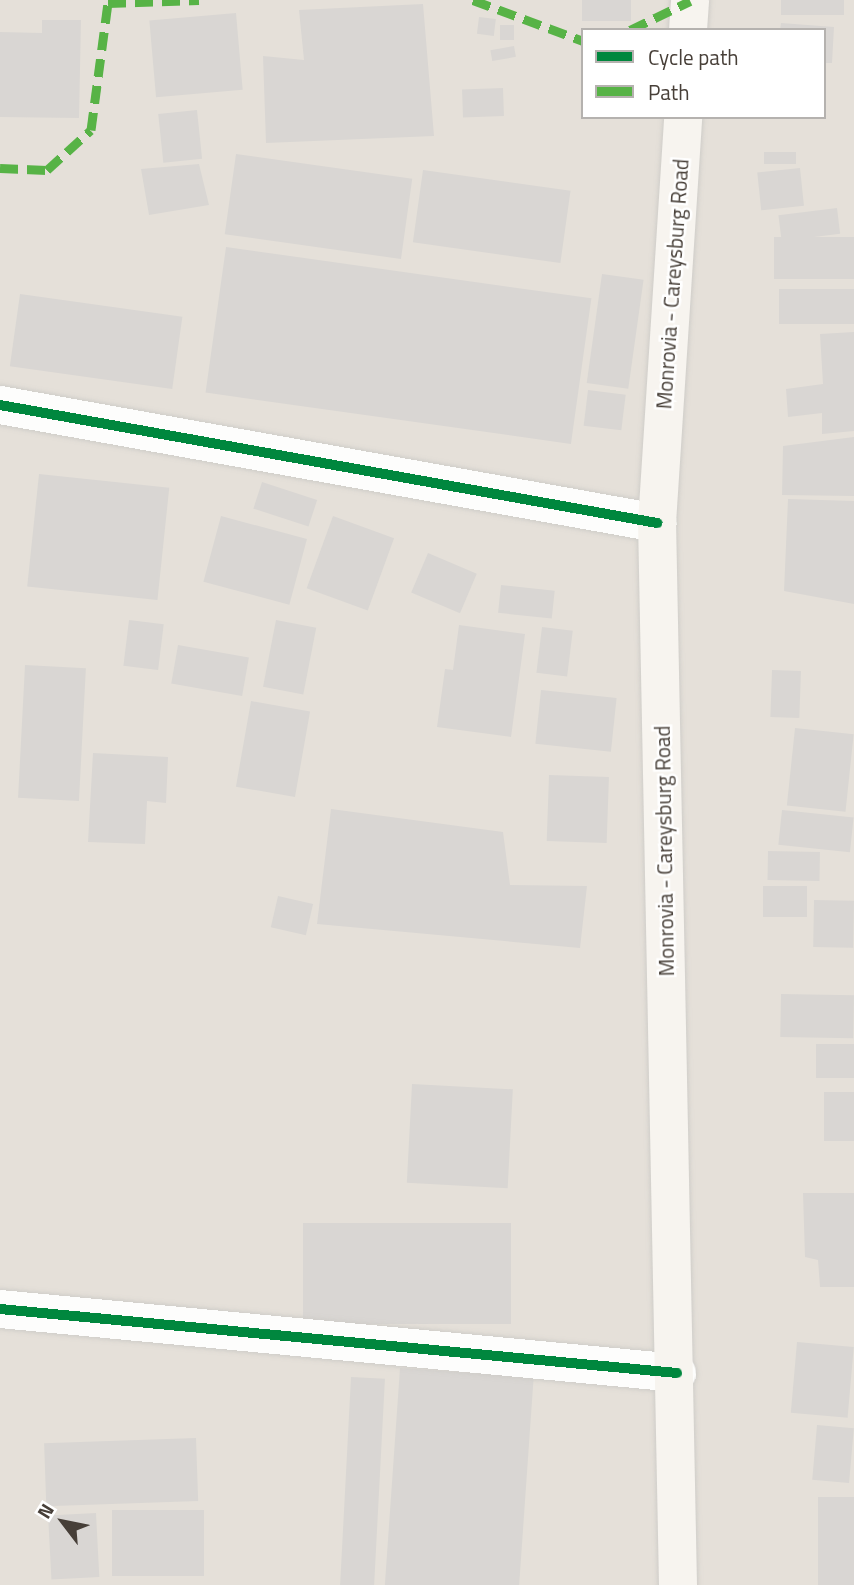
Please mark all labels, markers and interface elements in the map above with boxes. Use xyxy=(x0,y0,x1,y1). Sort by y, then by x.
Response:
legend xyxy=(581,28,826,119)
text: Cycle path xyxy=(648,41,739,73)
text: Path xyxy=(648,76,690,108)
street label: Monrovia - Careysburg Road xyxy=(651,158,693,410)
street label: Monrovia - Careysburg Road xyxy=(649,725,679,977)
north arrow xyxy=(28,1487,98,1557)
text: N xyxy=(29,1497,61,1524)

